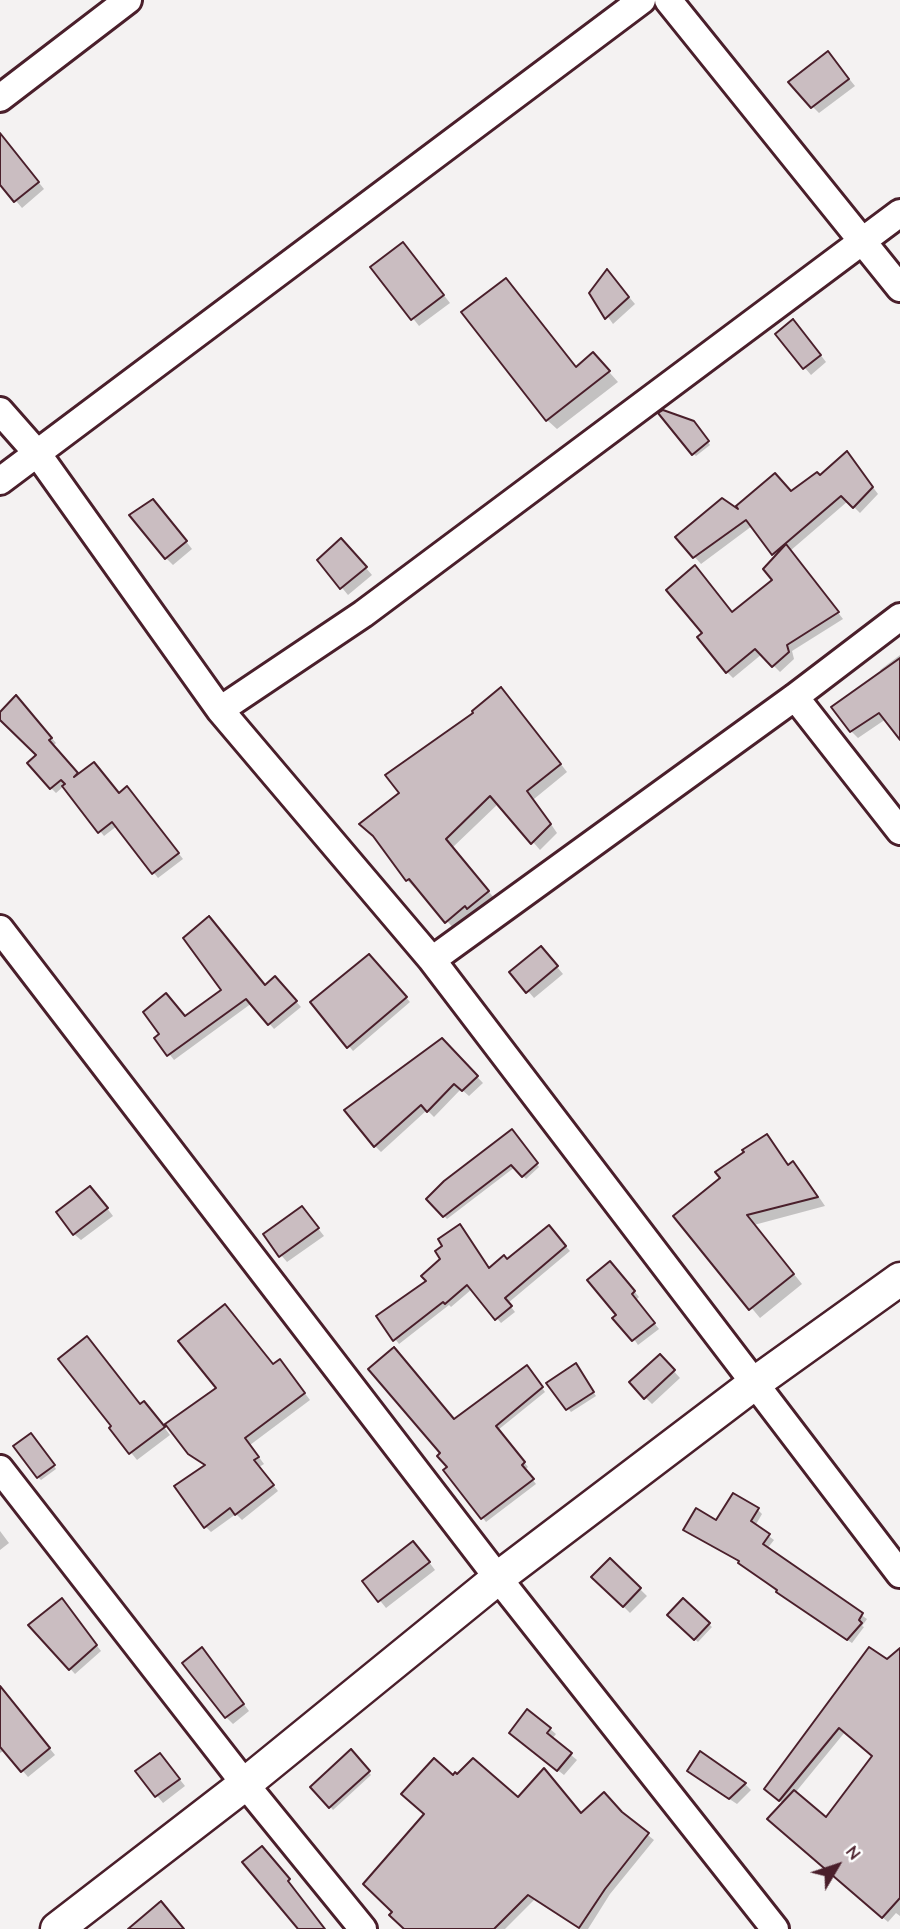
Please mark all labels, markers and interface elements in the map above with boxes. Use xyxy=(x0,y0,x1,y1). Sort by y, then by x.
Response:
north arrow xyxy=(802,1831,872,1901)
text: N xyxy=(841,1841,866,1865)

